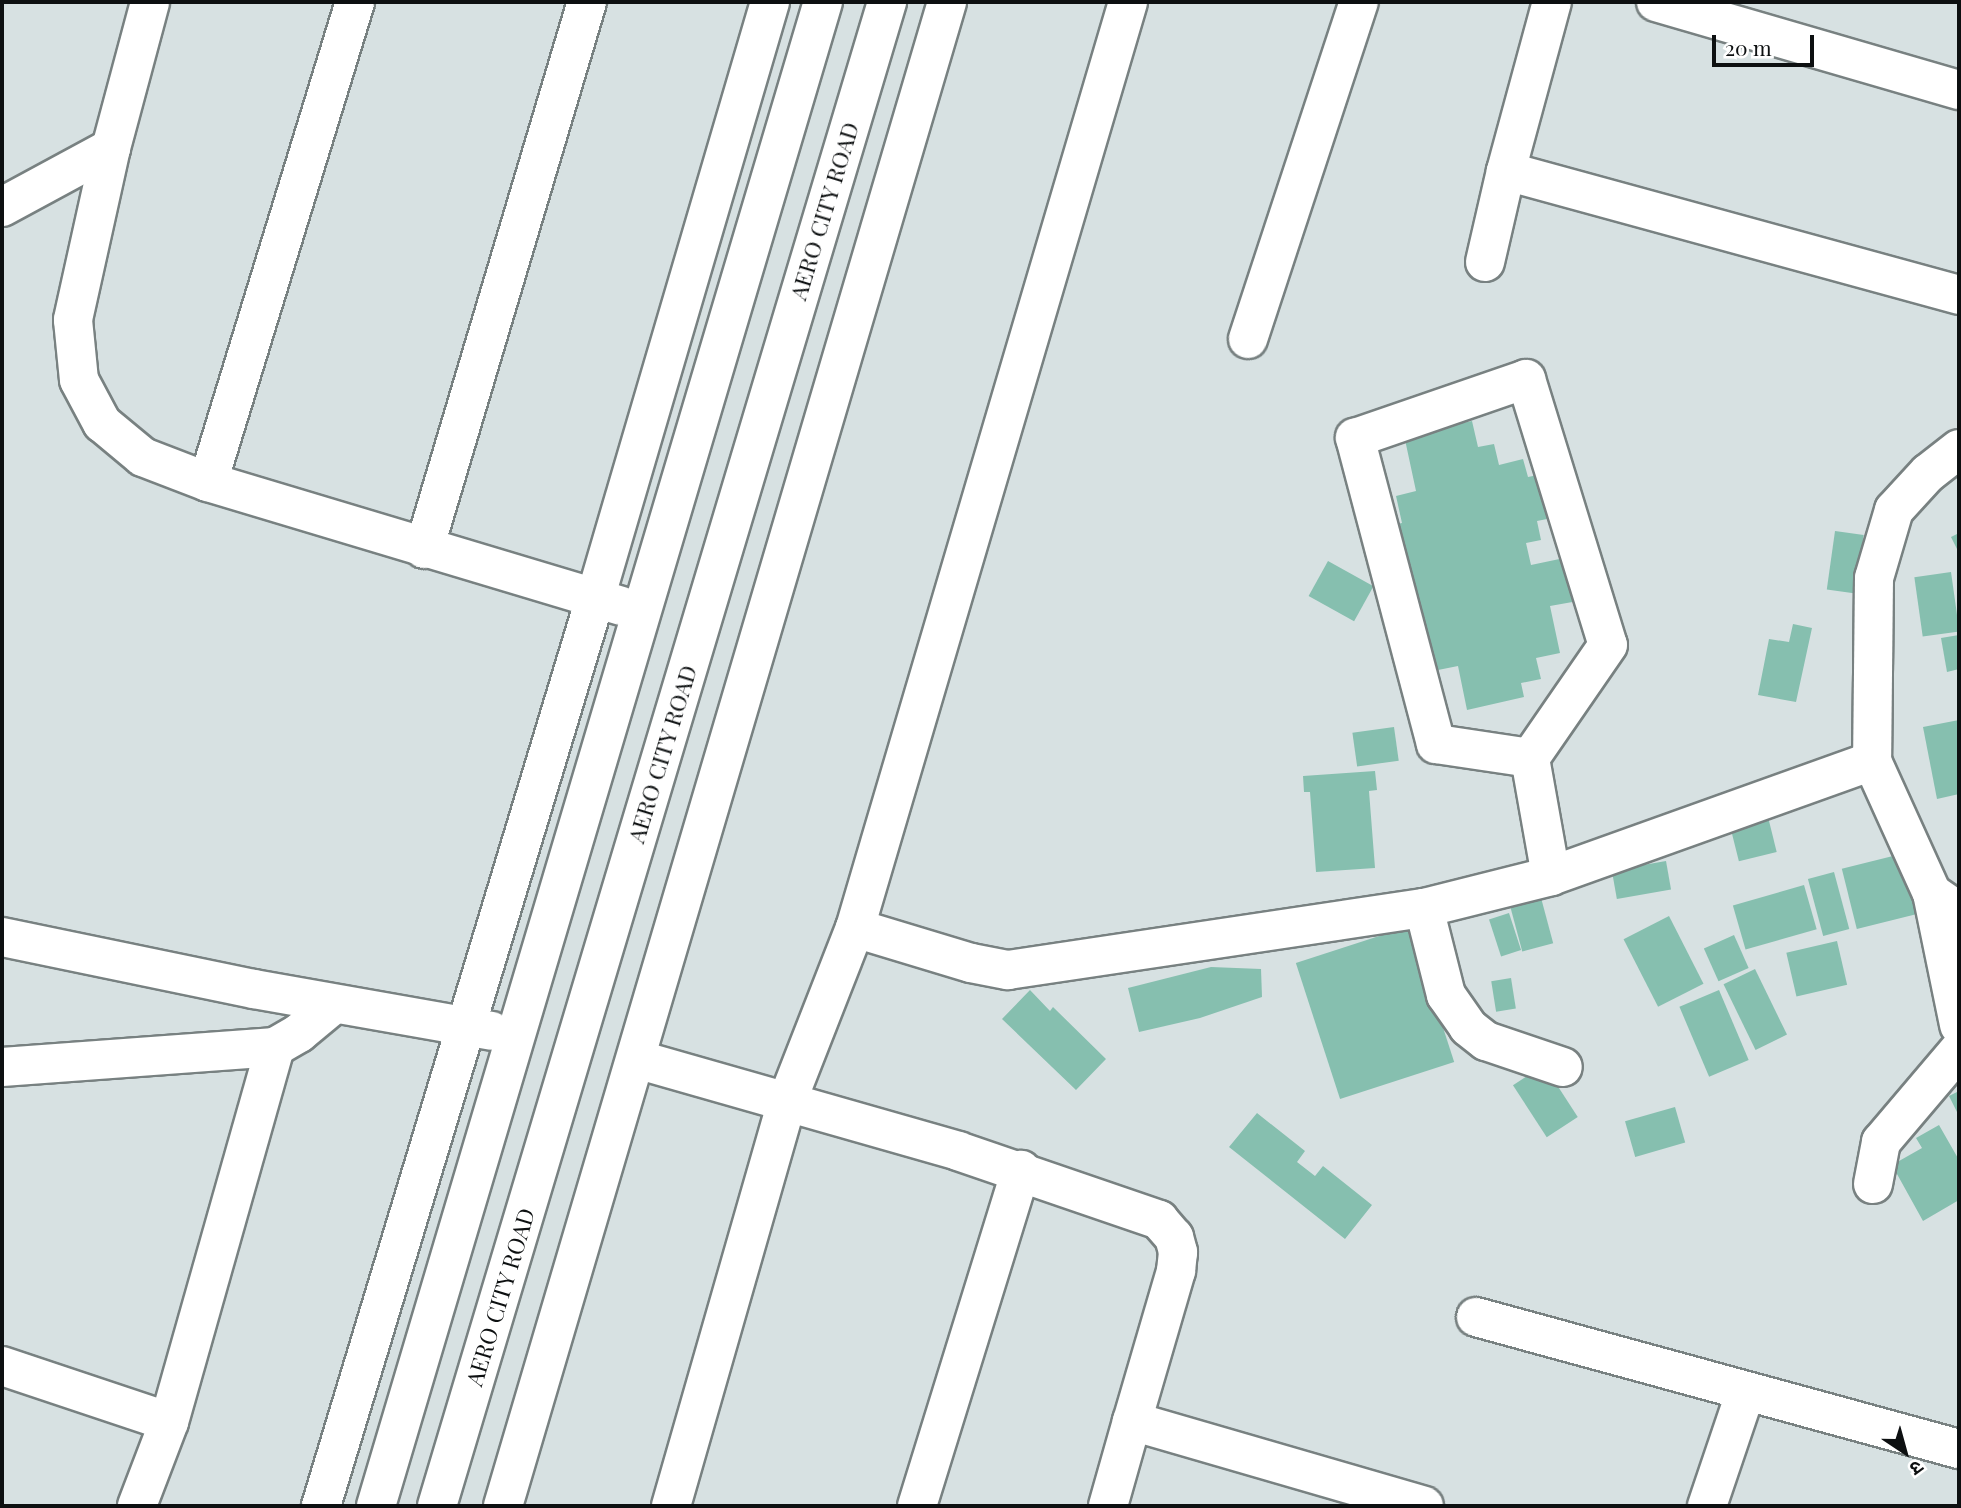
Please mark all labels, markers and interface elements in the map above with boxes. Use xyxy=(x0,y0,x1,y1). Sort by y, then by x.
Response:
scale bar xyxy=(1716,21,1818,65)
text: 20 m xyxy=(1725,33,1772,61)
street label: AERO CITY ROAD xyxy=(784,118,864,304)
street label: AERO CITY ROAD xyxy=(622,661,702,847)
street label: AERO CITY ROAD xyxy=(460,1204,540,1390)
north arrow xyxy=(1870,1417,1940,1487)
text: उ xyxy=(1905,1455,1929,1483)

